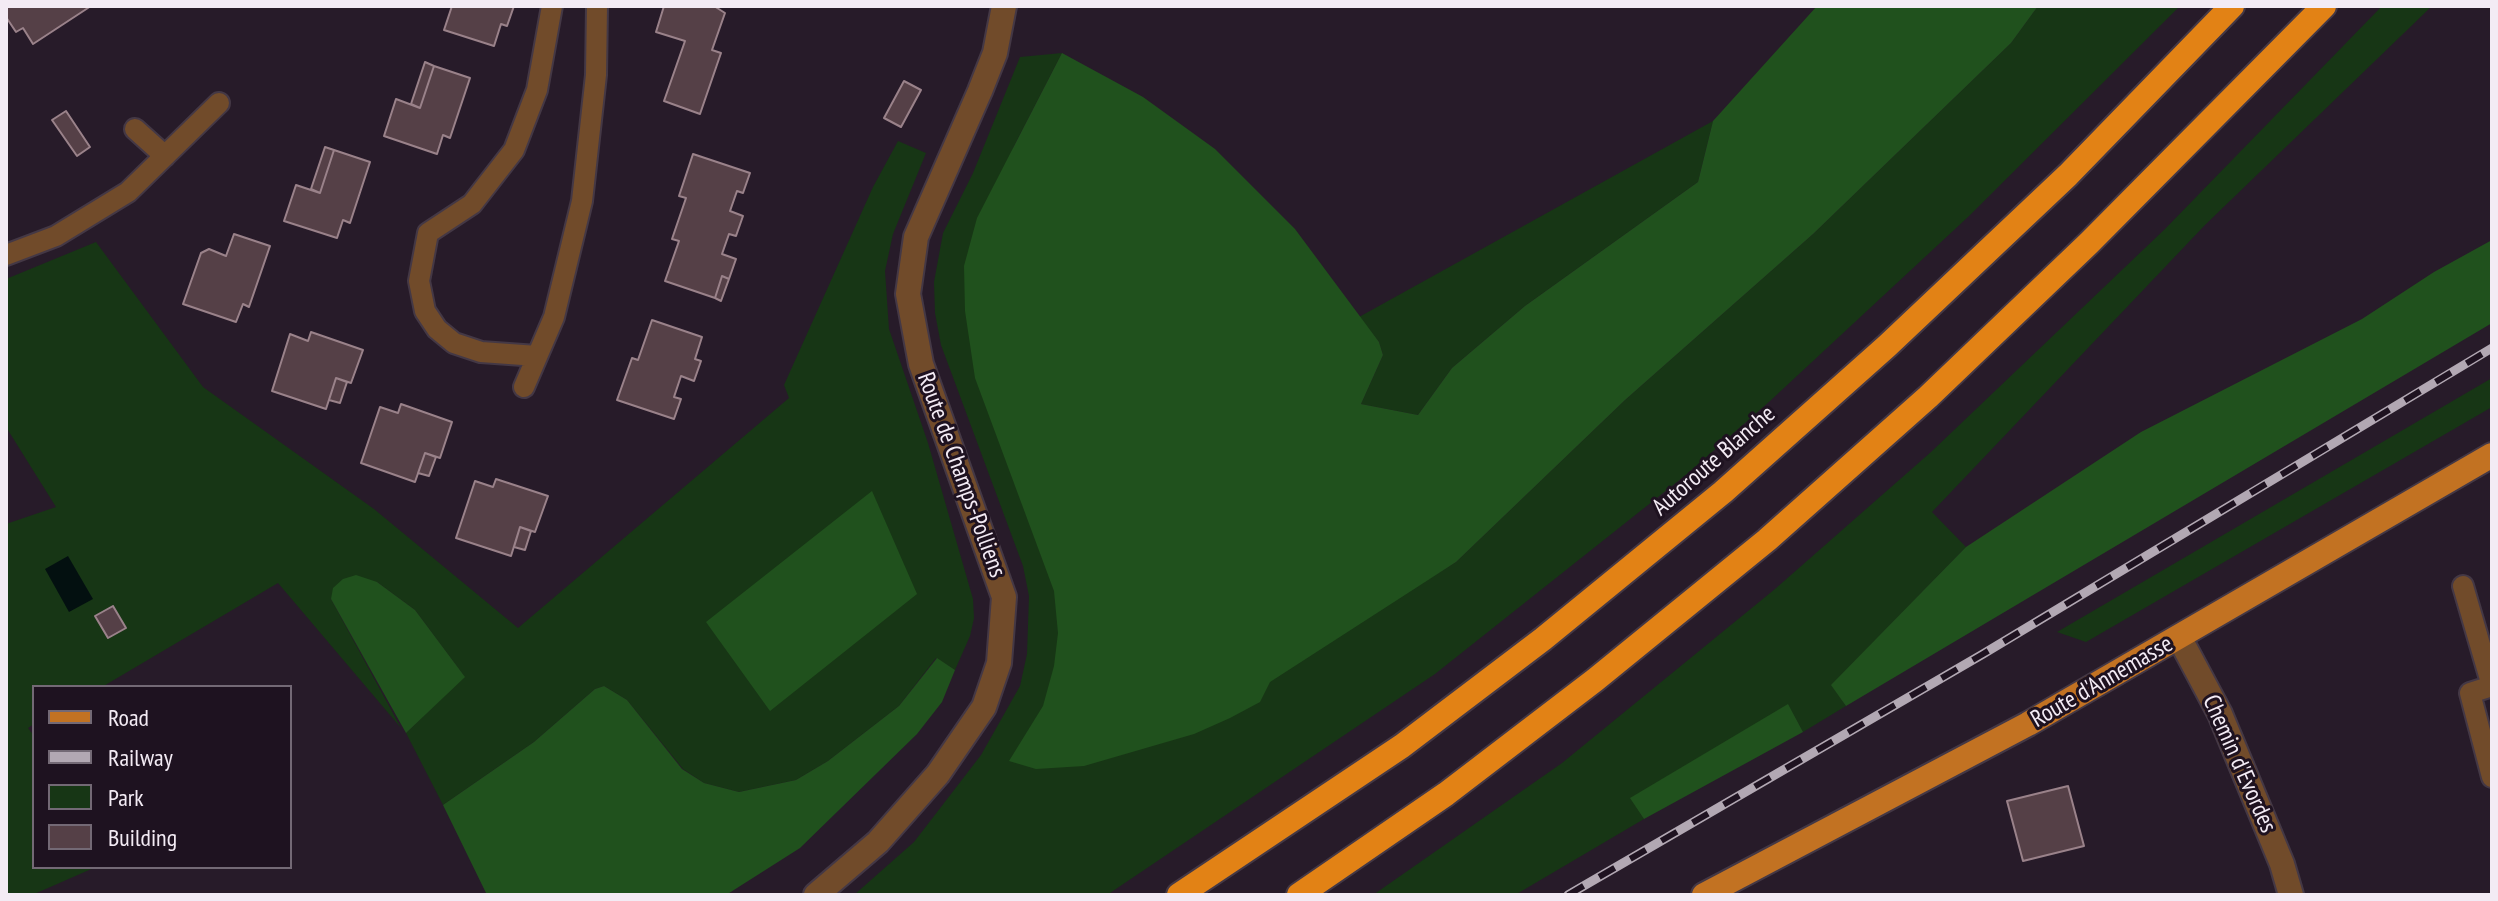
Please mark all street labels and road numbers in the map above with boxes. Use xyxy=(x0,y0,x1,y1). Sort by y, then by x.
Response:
street label: Route de Champs-Polliens xyxy=(911,369,1011,581)
street label: Autoroute Blanche xyxy=(1647,400,1781,522)
street label: Route d'Annemasse xyxy=(2026,630,2178,734)
street label: Chemin d'Evordes xyxy=(2196,691,2282,837)

